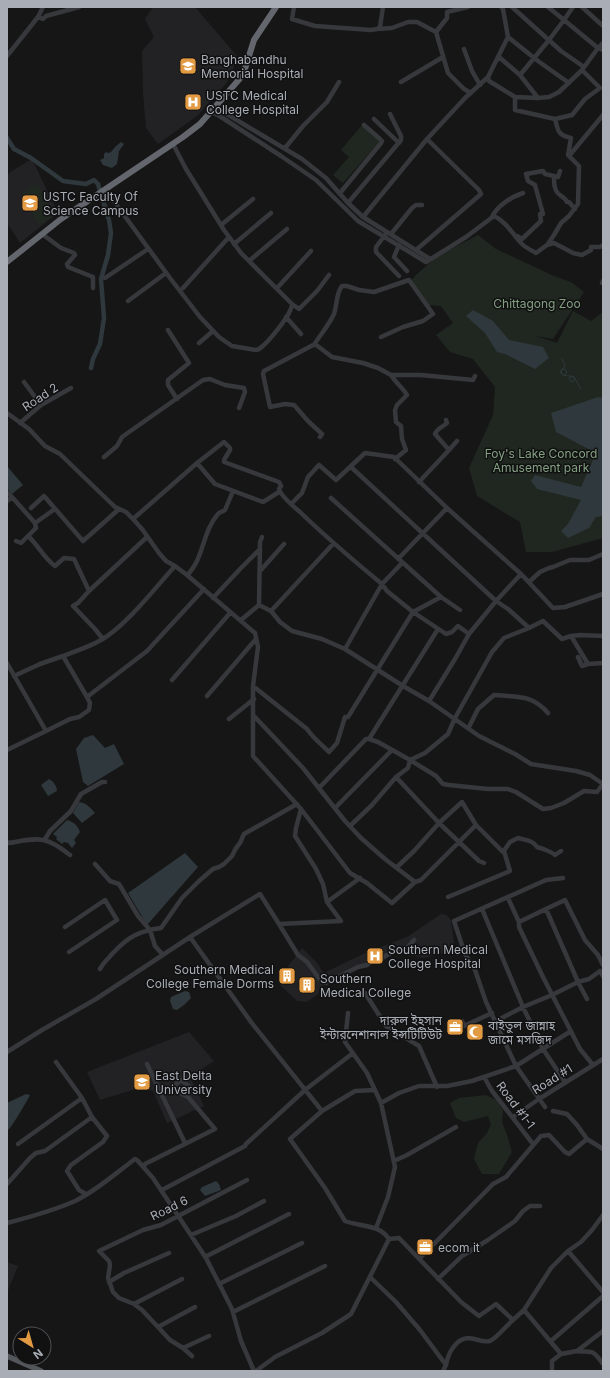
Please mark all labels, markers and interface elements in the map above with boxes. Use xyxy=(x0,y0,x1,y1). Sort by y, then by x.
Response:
place label: Banghabandhu Memorial Hospital xyxy=(201,52,304,81)
school or university icon: Banghabandhu Memorial Hospital xyxy=(178,56,198,76)
place label: USTC Medical College Hospital xyxy=(206,88,299,117)
hospital icon: USTC Medical College Hospital xyxy=(183,92,203,112)
place label: USTC Faculty Of Science Campus xyxy=(43,189,139,218)
school or university icon: USTC Faculty Of Science Campus xyxy=(20,193,40,213)
park label: Chittagong Zoo xyxy=(493,296,581,311)
street label: Road 2 xyxy=(19,380,61,414)
park label: Foy's Lake Concord Amusement park xyxy=(485,446,597,475)
place label: Southern Medical College Hospital xyxy=(388,942,488,971)
hospital icon: Southern Medical College Hospital xyxy=(365,946,385,966)
place label: Southern Medical College Female Dorms xyxy=(146,962,274,991)
building icon: Southern Medical College Female Dorms xyxy=(277,966,297,986)
place label: Southern Medical College xyxy=(320,971,411,1000)
building icon: Southern Medical College xyxy=(297,975,317,995)
place label: দারুল ইহসান ইন্টারনেশানাল ইন্সটিটিউট xyxy=(319,1013,443,1042)
office icon: দারুল ইহসান ইন্টারনেশানাল ইন্সটিটিউট xyxy=(445,1017,465,1037)
place label: বাইতুল জান্নাহ জামে মসজিদ xyxy=(487,1018,556,1047)
mosque icon: বাইতুল জান্নাহ জামে মসজিদ xyxy=(465,1022,485,1042)
street label: Road #1 xyxy=(529,1061,575,1097)
place label: East Delta University xyxy=(155,1068,212,1097)
school or university icon: East Delta University xyxy=(132,1072,152,1092)
street label: Road #1-1 xyxy=(493,1078,539,1132)
street label: Road 6 xyxy=(148,1193,190,1223)
office icon: ecom it xyxy=(415,1237,435,1257)
place label: ecom it xyxy=(438,1240,480,1255)
north arrow xyxy=(12,1326,52,1366)
text: N xyxy=(30,1346,46,1362)

